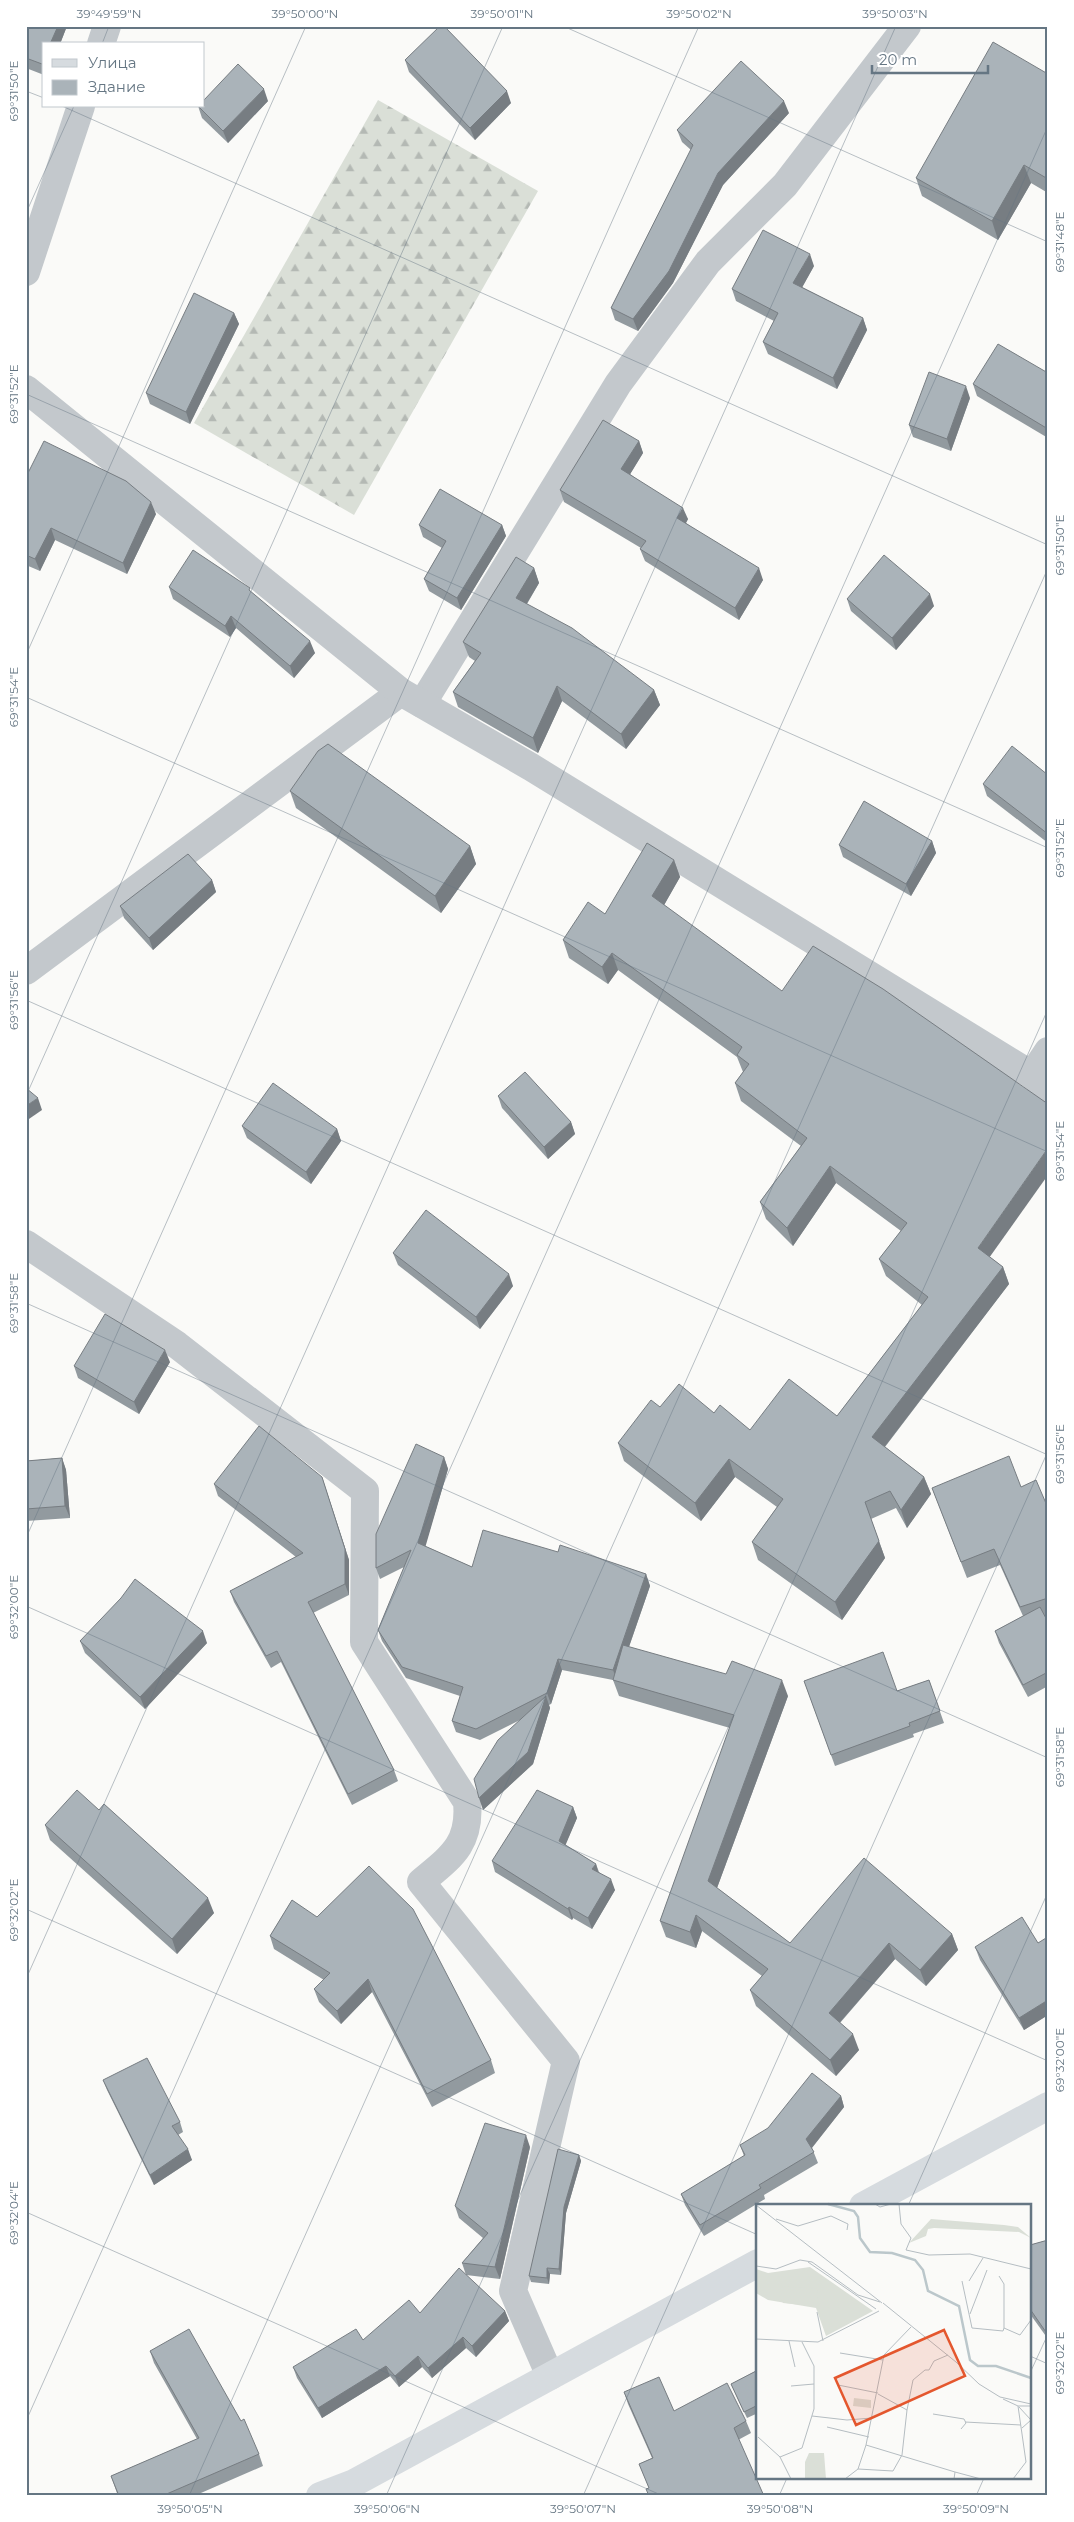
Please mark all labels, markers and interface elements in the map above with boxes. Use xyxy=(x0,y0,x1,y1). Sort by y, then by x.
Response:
text: 39°49'59"N xyxy=(77,6,141,21)
text: 39°50'00"N xyxy=(272,6,338,21)
text: 39°50'01"N xyxy=(470,6,534,21)
text: 39°50'02"N xyxy=(666,6,732,21)
text: 39°50'03"N xyxy=(862,6,928,21)
legend xyxy=(42,42,205,108)
scale bar xyxy=(872,42,988,74)
text: 20 m xyxy=(879,50,917,69)
text: Улица xyxy=(88,53,136,72)
text: 69°31'50"E xyxy=(6,61,21,121)
text: Здание xyxy=(88,77,146,96)
text: 69°31'48"E xyxy=(1052,211,1067,273)
text: 69°31'52"E xyxy=(6,364,21,424)
text: 69°31'50"E xyxy=(1052,515,1067,575)
text: 69°31'54"E xyxy=(6,667,21,727)
text: 69°31'52"E xyxy=(1052,818,1067,878)
text: 69°31'56"E xyxy=(6,970,21,1030)
text: 69°31'54"E xyxy=(1052,1121,1067,1181)
text: 69°31'58"E xyxy=(6,1273,21,1333)
text: 69°31'56"E xyxy=(1052,1424,1067,1484)
text: 69°32'00"E xyxy=(6,1575,21,1639)
text: 69°31'58"E xyxy=(1052,1727,1067,1787)
text: 69°32'02"E xyxy=(6,1878,21,1942)
text: 69°32'00"E xyxy=(1052,2028,1067,2092)
text: 69°32'04"E xyxy=(6,2181,21,2245)
inset map xyxy=(756,2204,1032,2480)
text: 69°32'02"E xyxy=(1052,2331,1067,2395)
text: 39°50'05"N xyxy=(157,2501,223,2516)
text: 39°50'06"N xyxy=(354,2501,420,2516)
text: 39°50'07"N xyxy=(550,2501,616,2516)
text: 39°50'08"N xyxy=(747,2501,813,2516)
text: 39°50'09"N xyxy=(943,2501,1009,2516)

